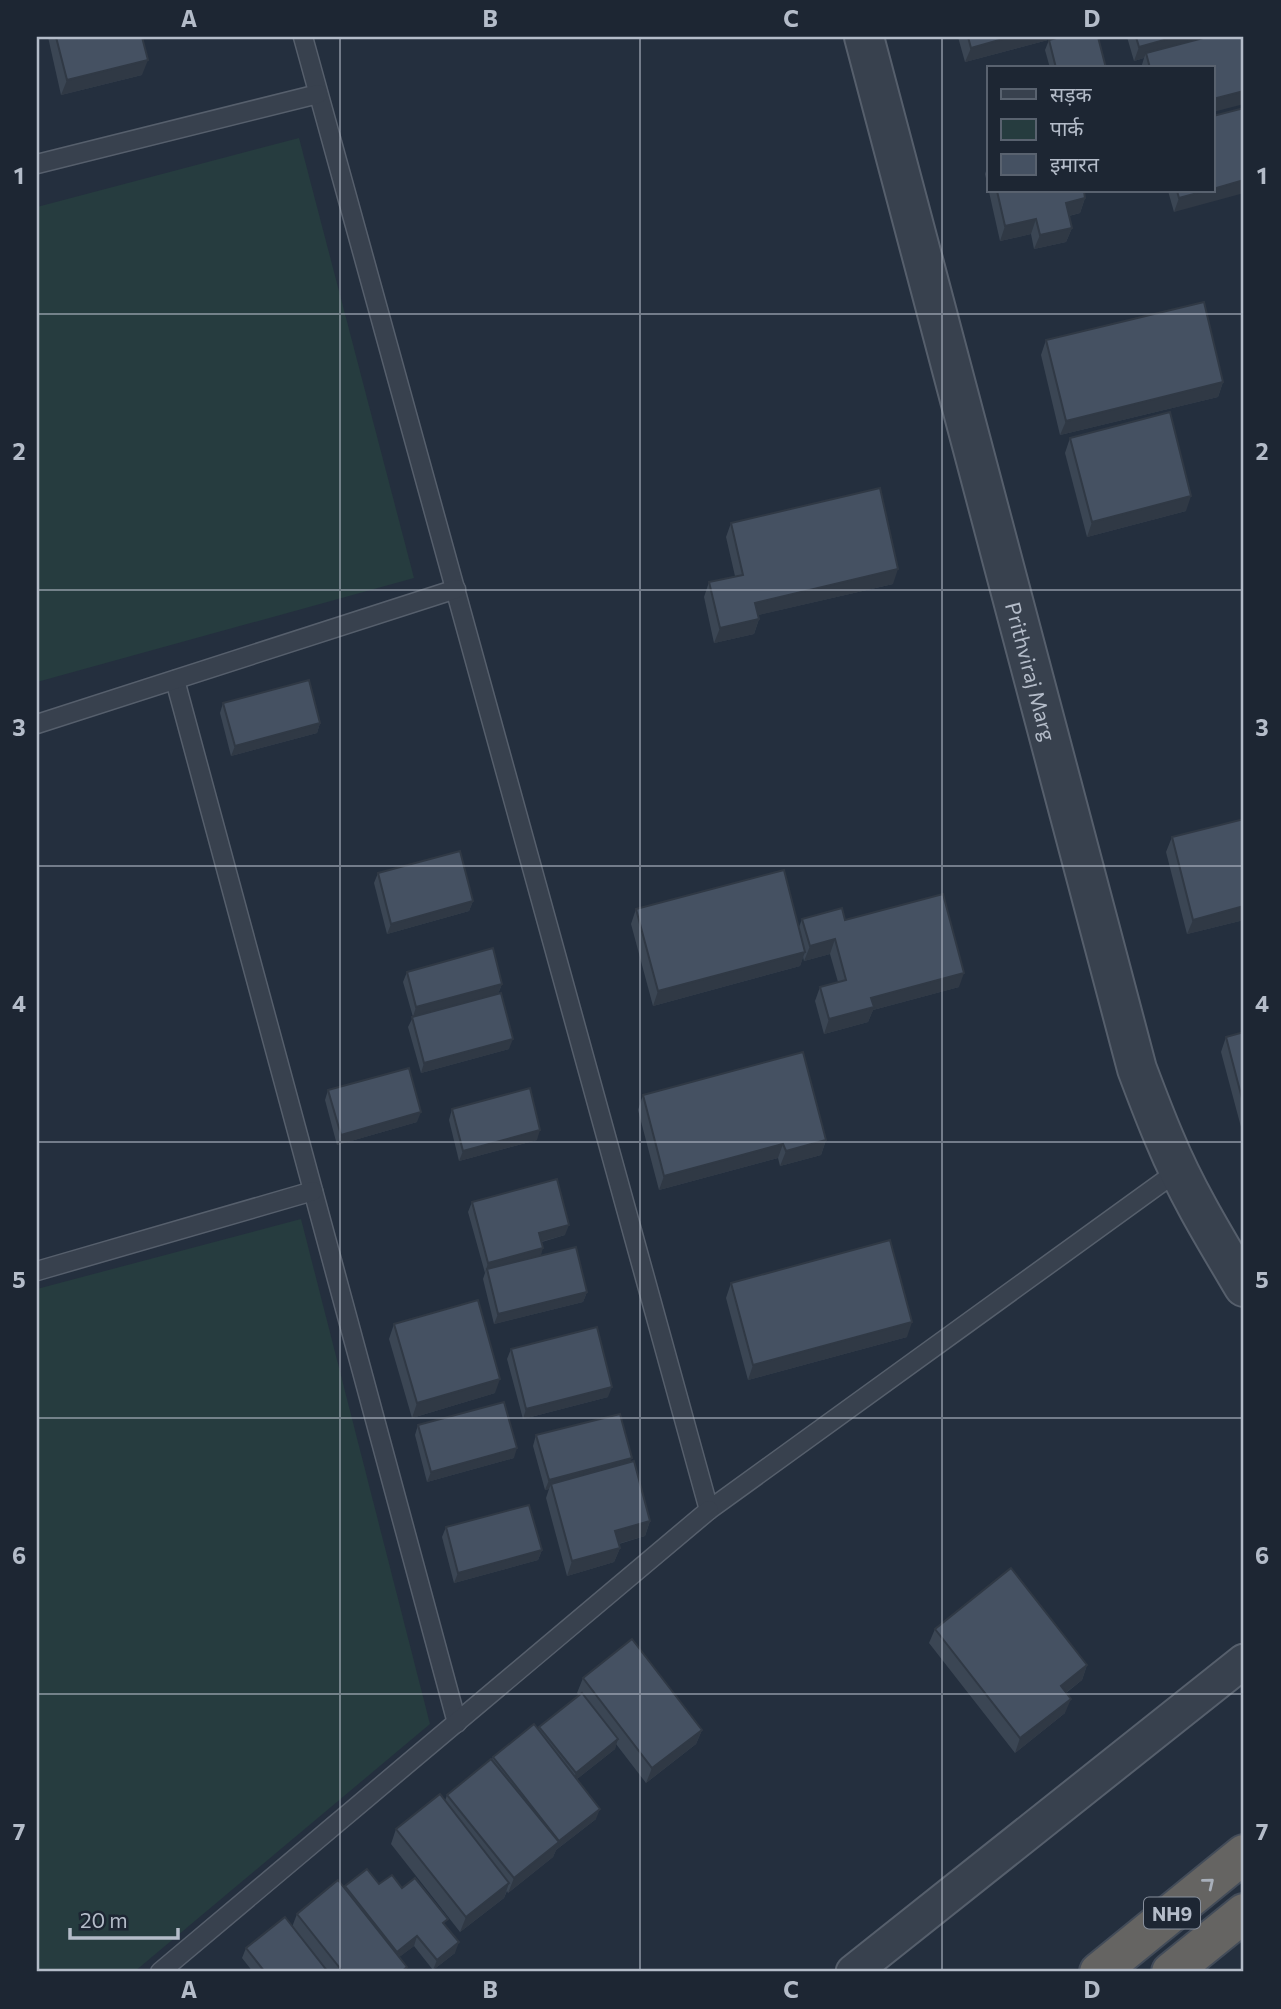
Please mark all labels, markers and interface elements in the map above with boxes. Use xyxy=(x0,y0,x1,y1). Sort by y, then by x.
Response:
text: A xyxy=(181,4,198,32)
text: B xyxy=(482,4,498,32)
text: C xyxy=(783,4,799,32)
text: D xyxy=(1084,4,1101,32)
legend xyxy=(987,66,1214,192)
text: सड़क xyxy=(1050,81,1092,106)
text: पार्क xyxy=(1050,115,1084,140)
text: इमारत xyxy=(1050,151,1100,176)
text: 1 xyxy=(14,161,24,189)
text: 1 xyxy=(1257,161,1267,189)
text: 2 xyxy=(12,437,26,465)
text: 2 xyxy=(1255,437,1269,465)
street label: Prithviraj Marg xyxy=(1001,599,1062,743)
text: 3 xyxy=(12,713,26,741)
text: 3 xyxy=(1255,713,1269,741)
text: 4 xyxy=(12,989,26,1017)
text: 4 xyxy=(1255,989,1269,1017)
text: 5 xyxy=(12,1265,26,1293)
text: 5 xyxy=(1255,1265,1269,1293)
text: 6 xyxy=(12,1541,26,1569)
text: 6 xyxy=(1255,1541,1269,1569)
text: 7 xyxy=(13,1817,25,1845)
text: 7 xyxy=(1256,1817,1268,1845)
one-way arrow xyxy=(1201,1879,1214,1891)
scale bar xyxy=(70,1897,178,1941)
road number: NH9 xyxy=(1144,1898,1200,1928)
text: 20 m xyxy=(80,1907,128,1932)
text: A xyxy=(181,1975,198,2003)
text: B xyxy=(482,1975,498,2003)
text: C xyxy=(783,1975,799,2003)
text: D xyxy=(1084,1975,1101,2003)

